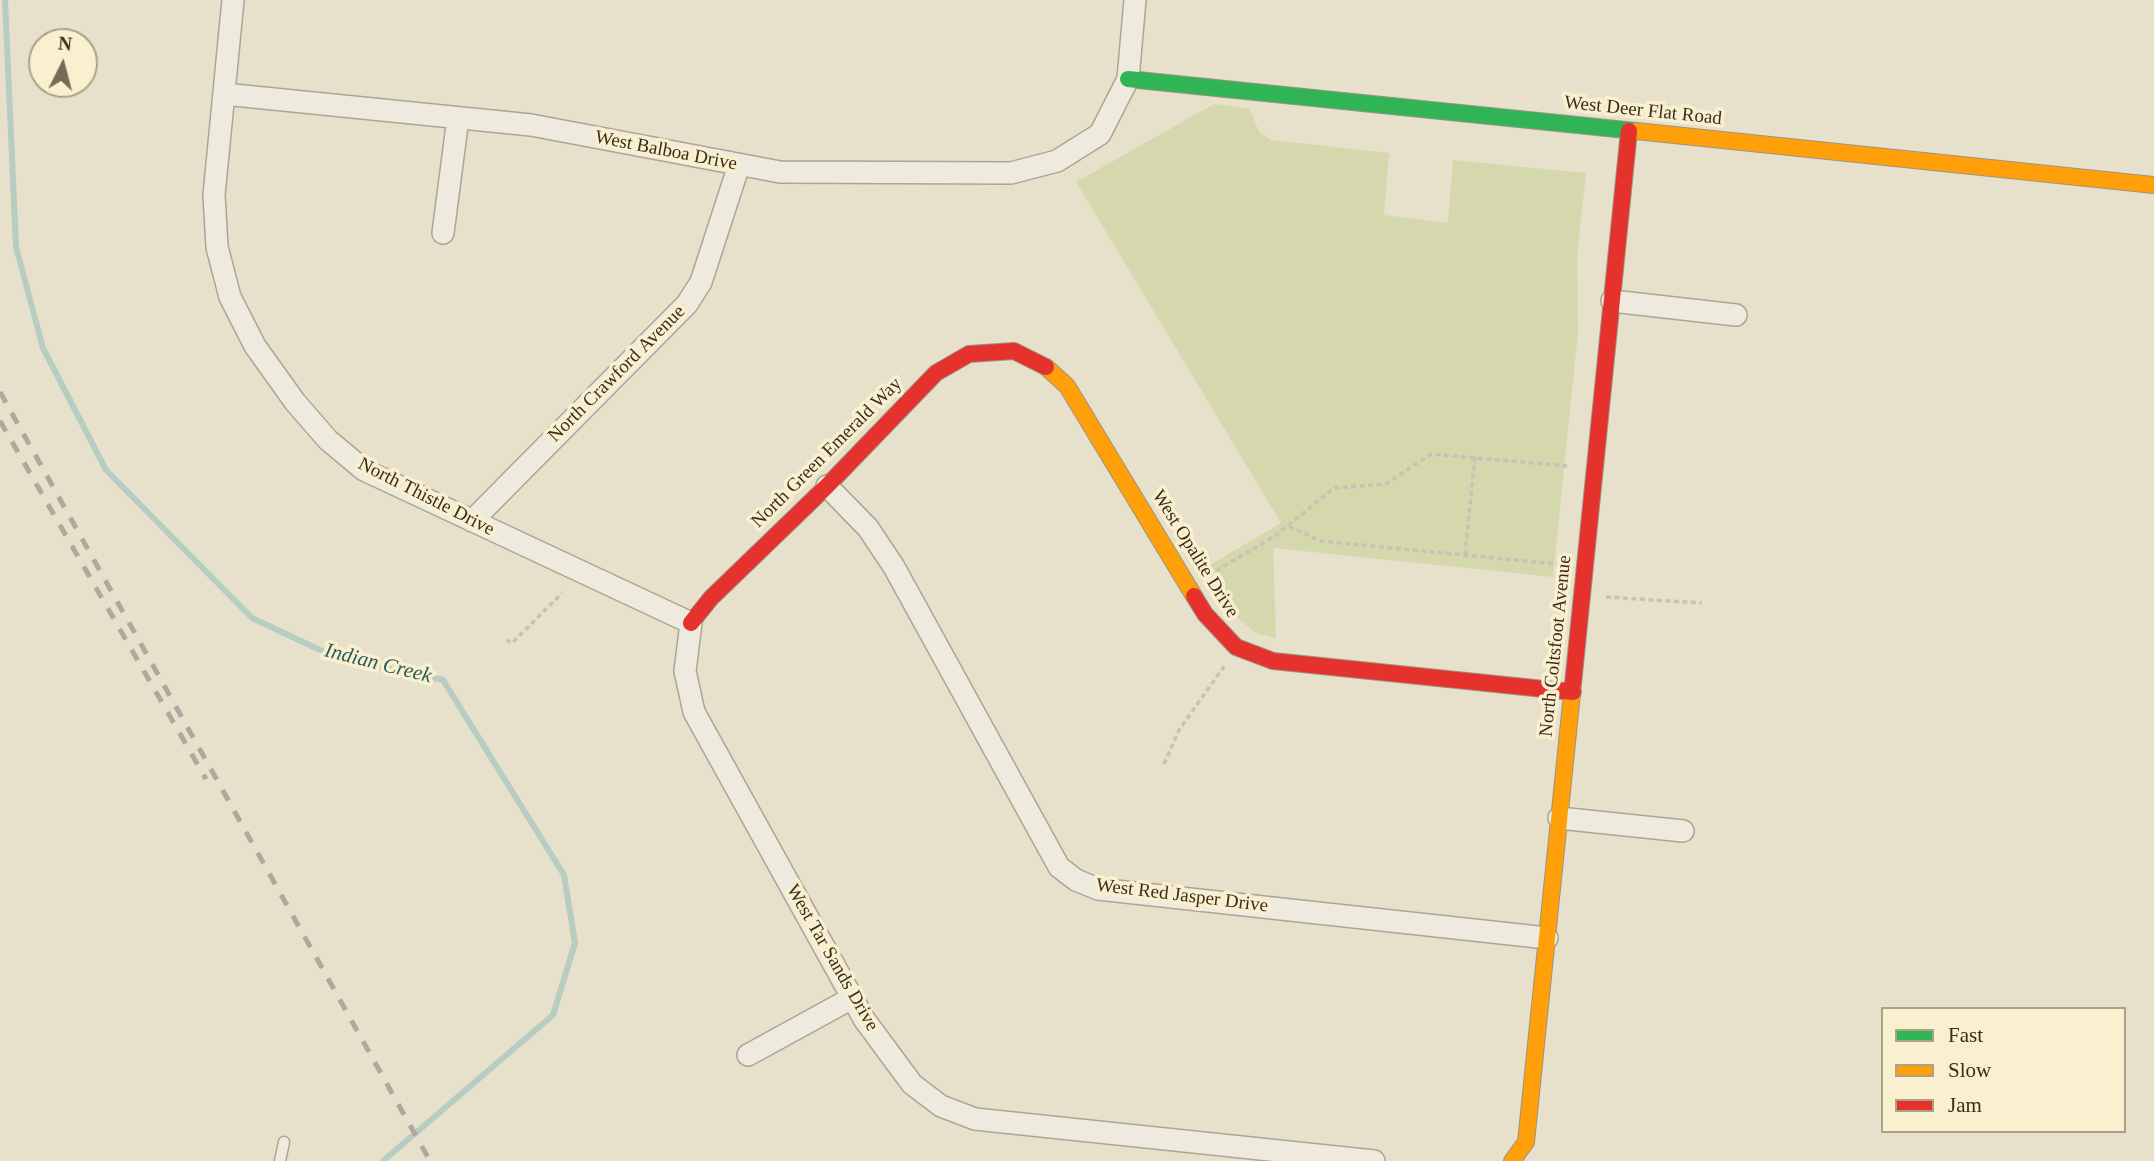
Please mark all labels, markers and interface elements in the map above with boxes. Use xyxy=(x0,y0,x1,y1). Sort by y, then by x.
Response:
north arrow xyxy=(28,28,98,98)
text: N xyxy=(57,32,73,55)
street label: West Deer Flat Road xyxy=(1563,91,1723,131)
street label: West Balboa Drive xyxy=(593,126,739,176)
street label: North Crawford Avenue xyxy=(544,301,690,447)
street label: North Green Emerald Way xyxy=(747,373,907,533)
street label: North Thistle Drive xyxy=(354,453,498,541)
street label: West Opalite Drive xyxy=(1147,486,1243,622)
street label: North Coltsfoot Avenue xyxy=(1535,554,1577,738)
water label: Indian Creek xyxy=(322,639,434,689)
street label: West Red Jasper Drive xyxy=(1095,874,1269,918)
street label: West Tar Sands Drive xyxy=(781,881,883,1035)
legend xyxy=(1881,1007,2126,1133)
text: Fast xyxy=(1948,1023,1983,1047)
text: Slow xyxy=(1948,1058,1991,1082)
text: Jam xyxy=(1948,1093,1982,1117)

